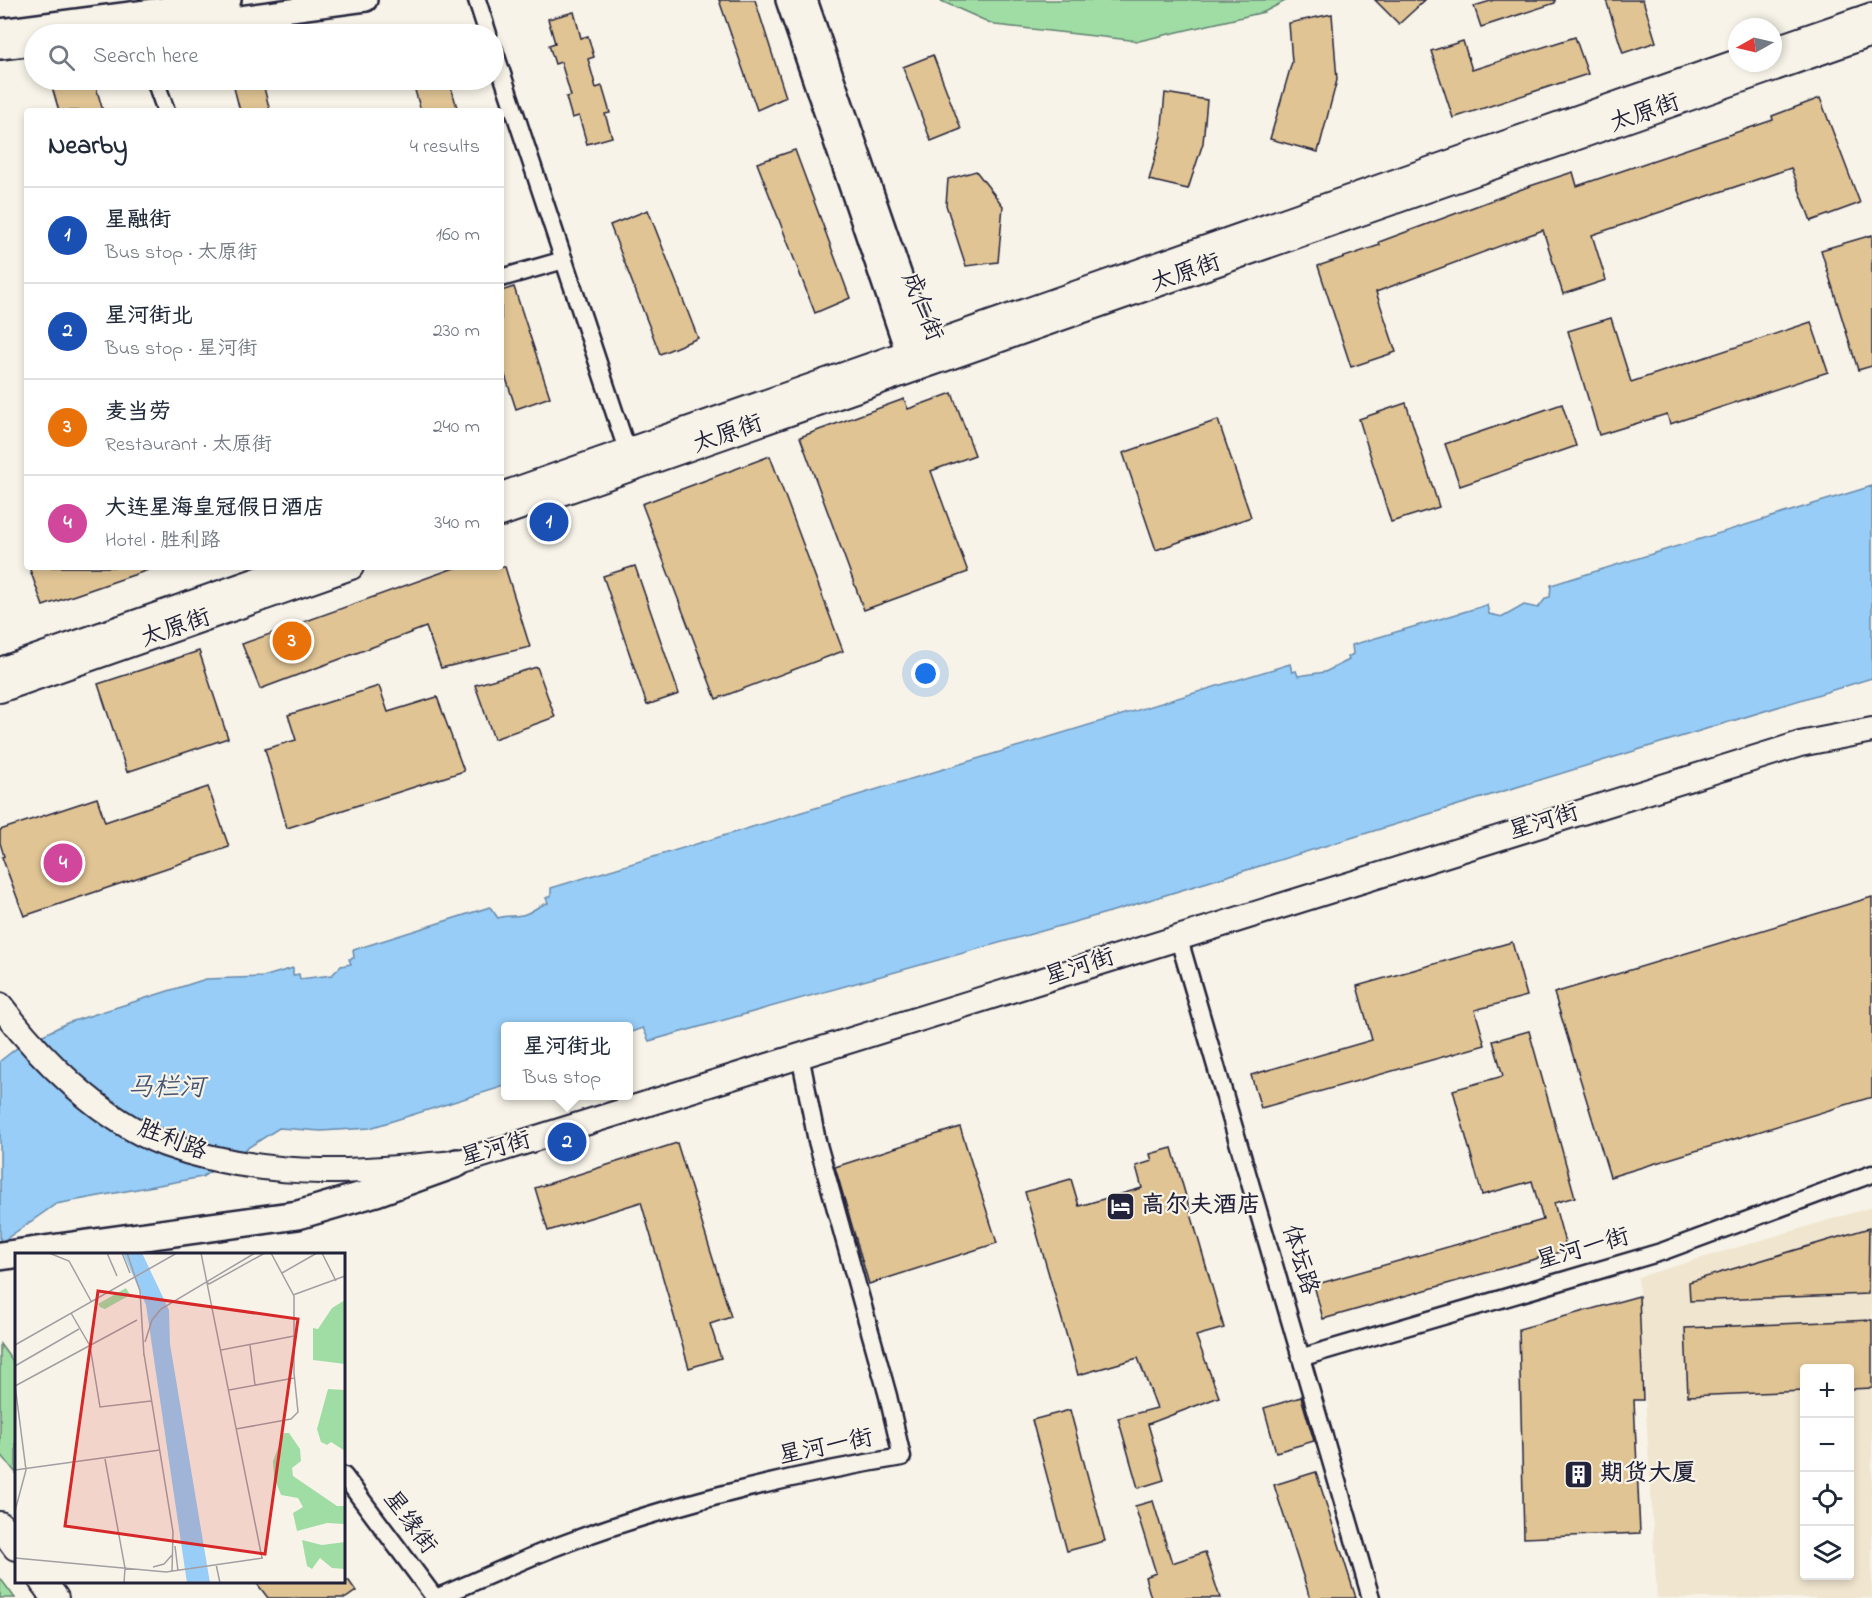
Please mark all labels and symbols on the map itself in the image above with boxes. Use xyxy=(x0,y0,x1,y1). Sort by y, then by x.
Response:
north arrow xyxy=(1728,18,1782,72)
street label: 太原街 xyxy=(1605,86,1685,142)
street label: 太原街 xyxy=(1146,246,1226,302)
street label: 成仁街 xyxy=(891,267,951,347)
street label: 太原街 xyxy=(688,407,768,463)
pin: 1 xyxy=(530,500,568,544)
street label: 太原街 xyxy=(136,601,216,657)
pin: 3 xyxy=(272,618,312,664)
your location xyxy=(911,659,940,688)
street label: 星河街 xyxy=(1504,796,1584,850)
pin: 4 xyxy=(44,840,82,886)
street label: 星河街 xyxy=(1040,940,1120,996)
water label: 马栏河 xyxy=(127,1070,209,1108)
street label: 胜利路 xyxy=(132,1112,212,1170)
pin: 2 xyxy=(548,1120,586,1164)
street label: 星河街 xyxy=(457,1123,535,1177)
place label: 高尔夫酒店 xyxy=(1141,1189,1261,1224)
hotel icon: 高尔夫酒店 xyxy=(1104,1190,1136,1222)
street label: 体坛路 xyxy=(1272,1220,1326,1300)
street label: 星河一街 xyxy=(1532,1220,1634,1280)
inset map xyxy=(15,1253,345,1583)
street label: 星河一街 xyxy=(775,1421,877,1475)
place label: 期货大厦 xyxy=(1600,1457,1696,1492)
building icon: 期货大厦 xyxy=(1563,1458,1595,1490)
street label: 星缘街 xyxy=(373,1484,445,1562)

